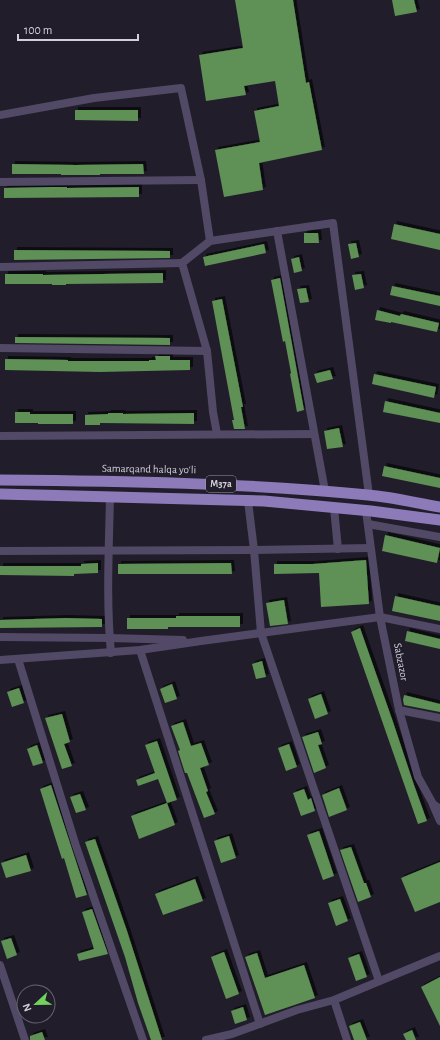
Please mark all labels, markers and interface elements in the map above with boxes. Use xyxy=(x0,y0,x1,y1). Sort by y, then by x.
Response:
scale bar xyxy=(18,16,138,42)
text: 100 m xyxy=(24,24,52,36)
street label: Samarqand halqa yoʻli xyxy=(102,463,196,475)
road number: M37a xyxy=(206,476,236,492)
street label: Sabzazor xyxy=(392,642,410,682)
north arrow xyxy=(16,984,56,1024)
text: N xyxy=(21,1002,34,1013)

